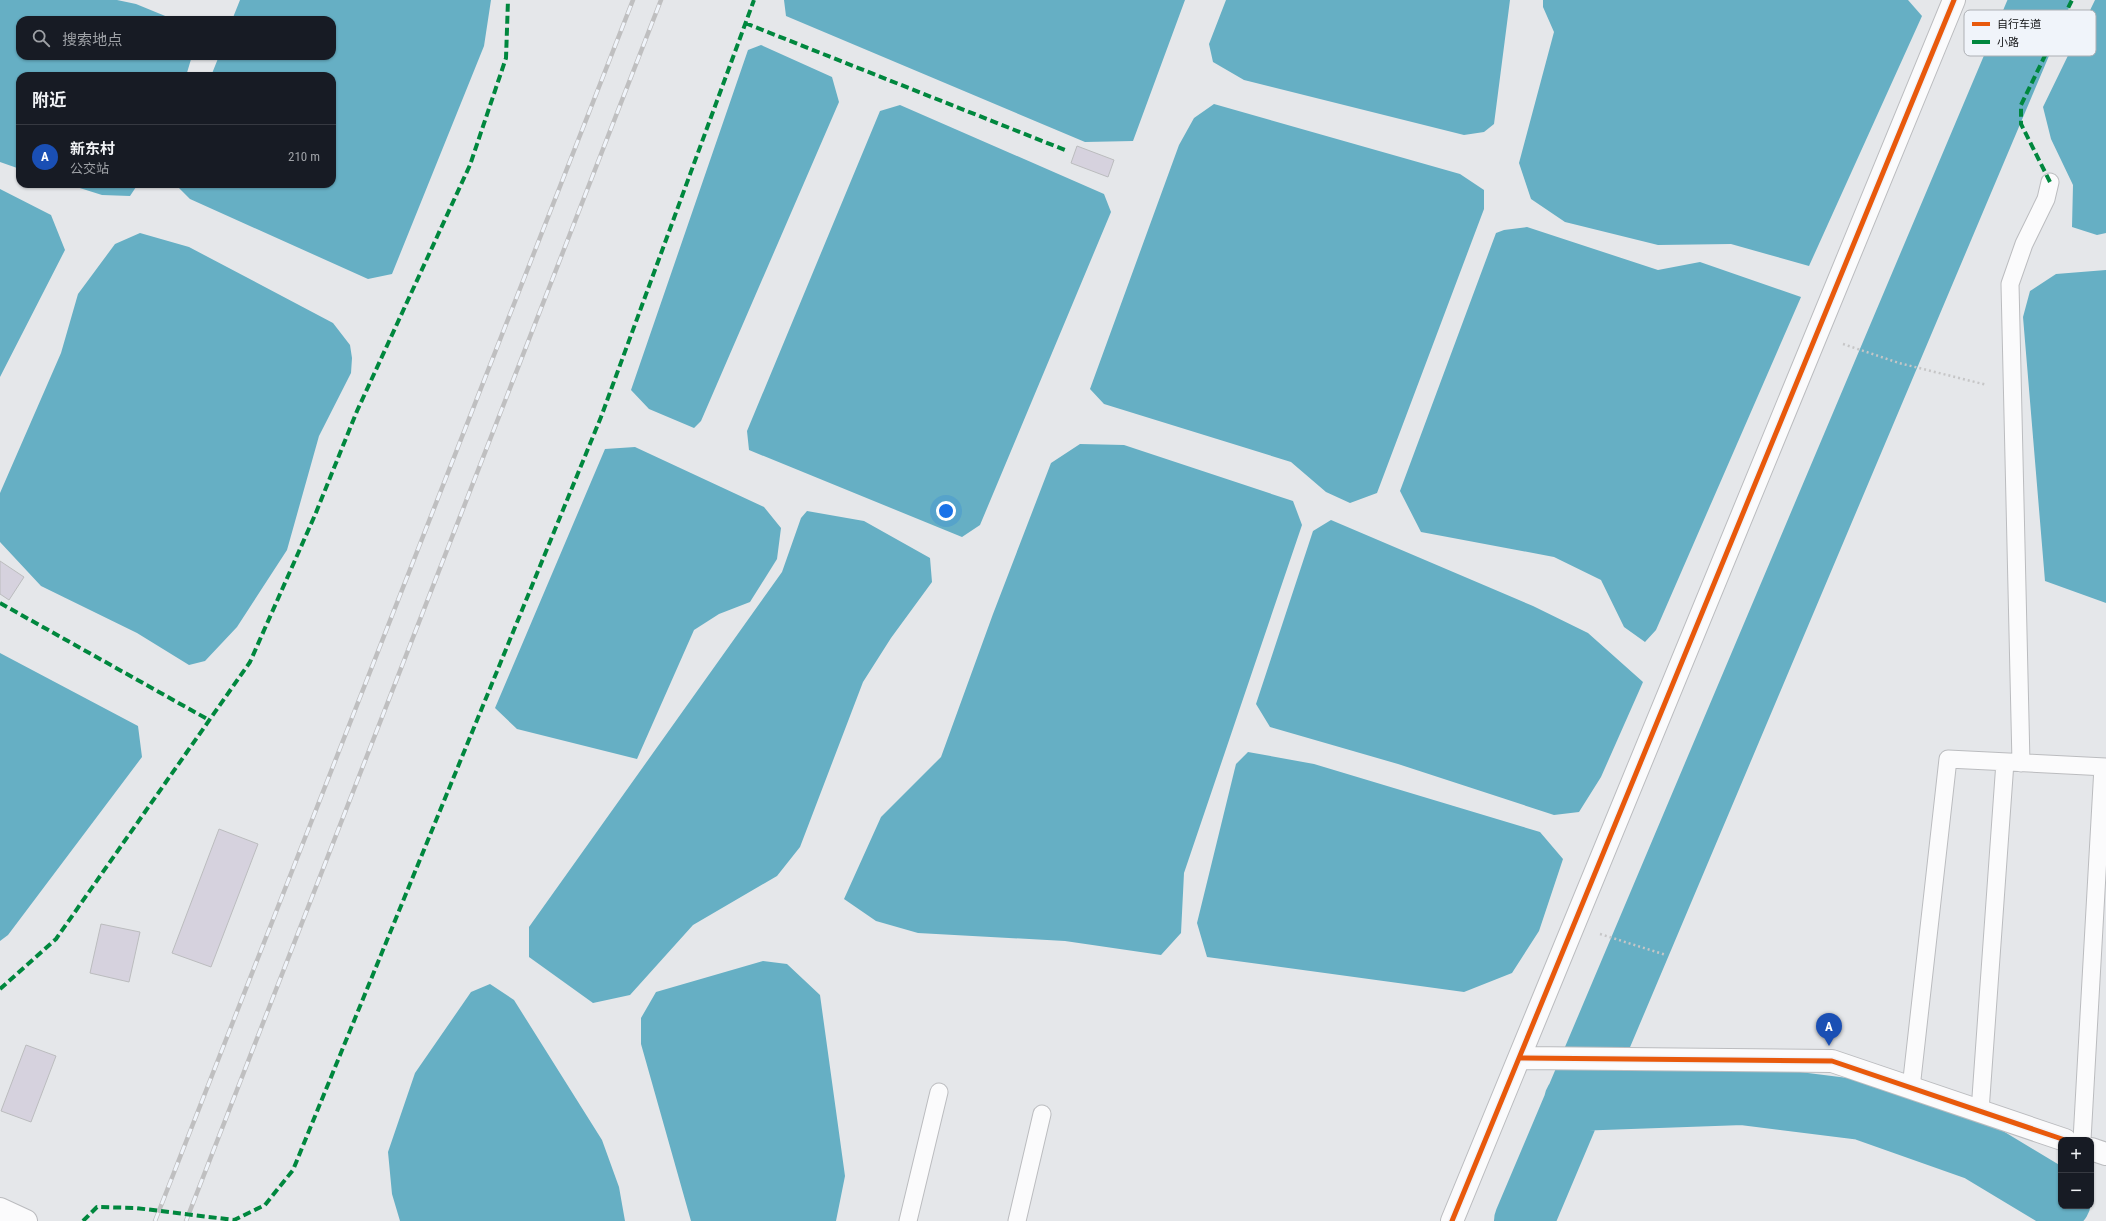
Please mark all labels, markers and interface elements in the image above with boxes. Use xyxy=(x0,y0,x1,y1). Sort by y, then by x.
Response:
legend xyxy=(1964,10,2096,56)
search box xyxy=(16,16,336,60)
text: 自行车道 xyxy=(1997,18,2041,31)
icon: search xyxy=(30,27,52,49)
text: 搜索地点 xyxy=(62,31,122,49)
text: 小路 xyxy=(1997,36,2019,49)
text: 附近 xyxy=(32,90,66,110)
text: 新东村 xyxy=(70,140,115,158)
text: A xyxy=(41,149,49,164)
text: 210 m xyxy=(288,149,320,164)
text: 公交站 xyxy=(70,161,109,176)
your location xyxy=(936,501,956,521)
pin: A xyxy=(1816,1013,1842,1046)
map controls xyxy=(2058,1137,2094,1209)
button: + xyxy=(2058,1137,2094,1173)
button: − xyxy=(2058,1173,2094,1209)

